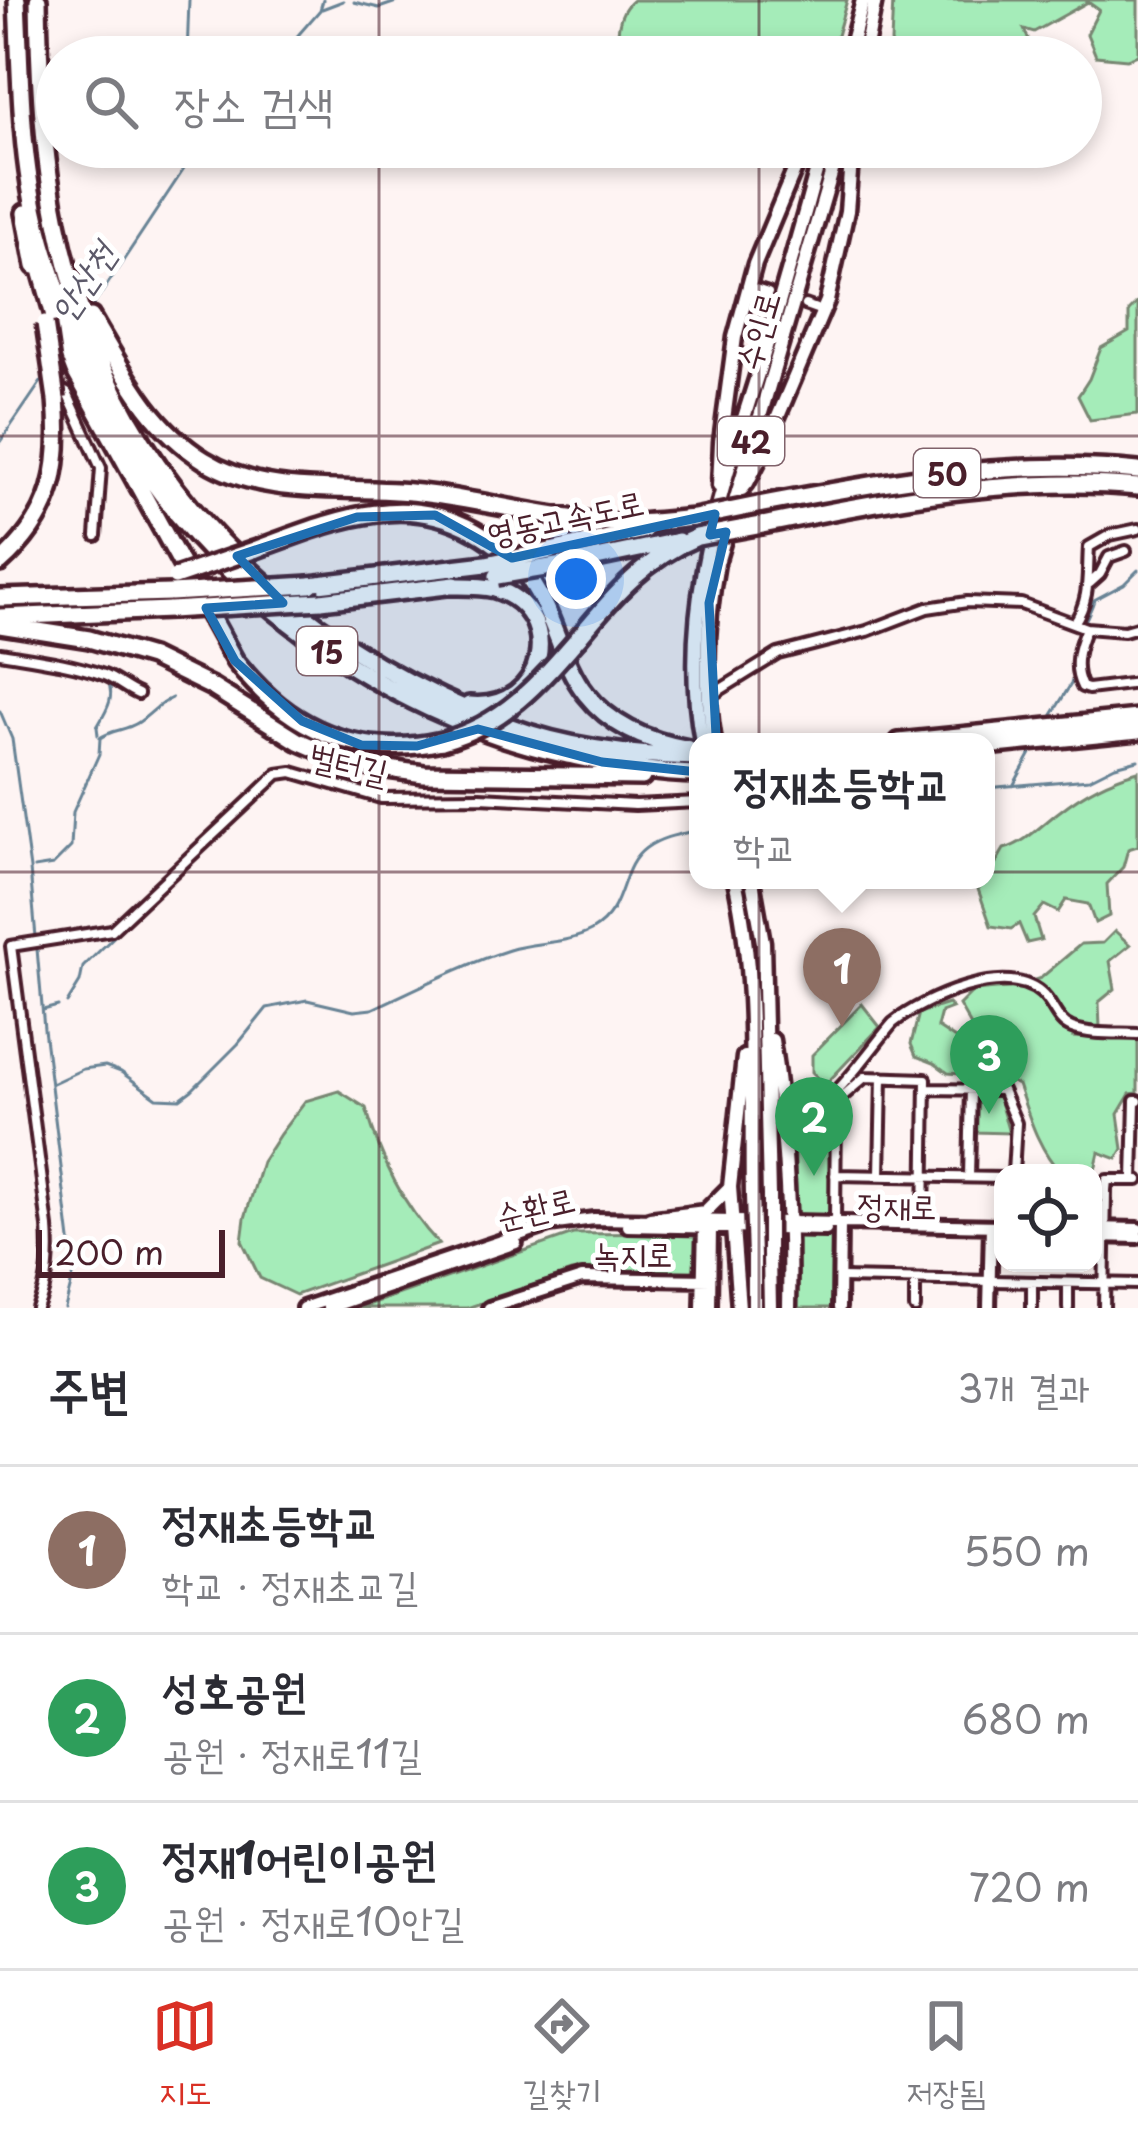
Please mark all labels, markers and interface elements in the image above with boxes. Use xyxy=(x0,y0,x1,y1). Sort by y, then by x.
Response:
search box xyxy=(36,36,1102,168)
text: 장소 검색 xyxy=(174,68,333,136)
icon: search xyxy=(78,69,144,135)
water label: 안산천 xyxy=(34,227,129,332)
street label: 수인로 xyxy=(721,285,791,375)
road number: 42 xyxy=(718,417,784,465)
road number: 50 xyxy=(914,449,980,497)
street label: 영동고속도로 xyxy=(482,475,648,557)
your location xyxy=(546,549,606,609)
road number: 15 xyxy=(297,627,357,675)
street label: 벌터길 xyxy=(305,729,393,795)
popup xyxy=(689,733,995,889)
text: 정재초등학교 xyxy=(733,748,951,816)
text: 학교 xyxy=(733,816,796,875)
pin: 1 xyxy=(803,928,881,1027)
pin: 3 xyxy=(950,1015,1028,1114)
pin: 2 xyxy=(775,1077,853,1176)
map controls xyxy=(994,1164,1102,1272)
button: locate xyxy=(994,1164,1102,1272)
street label: 순환로 xyxy=(490,1172,580,1240)
street label: 정재로 xyxy=(857,1178,937,1230)
scale bar xyxy=(36,1224,225,1277)
text: 200 m xyxy=(54,1226,164,1276)
street label: 녹지로 xyxy=(593,1227,673,1277)
text: 주변 xyxy=(48,1348,130,1425)
text: 3개 결과 xyxy=(957,1357,1090,1416)
text: 정재초등학교 xyxy=(162,1486,379,1554)
text: 1 xyxy=(78,1520,96,1579)
text: 550 m xyxy=(963,1520,1090,1579)
text: 학교 · 정재초교길 xyxy=(162,1554,418,1613)
text: 성호공원 xyxy=(162,1654,307,1722)
text: 2 xyxy=(73,1688,101,1747)
text: 680 m xyxy=(962,1688,1090,1747)
text: 공원 · 정재로11길 xyxy=(162,1722,422,1781)
text: 정재1어린이공원 xyxy=(162,1822,437,1890)
text: 3 xyxy=(74,1856,100,1915)
text: 720 m xyxy=(969,1856,1090,1915)
text: 공원 · 정재로10안길 xyxy=(162,1890,464,1949)
tab: 지도 xyxy=(152,1993,218,2115)
tab: 길찾기 xyxy=(522,1993,602,2115)
tab: 저장됨 xyxy=(906,1993,986,2115)

